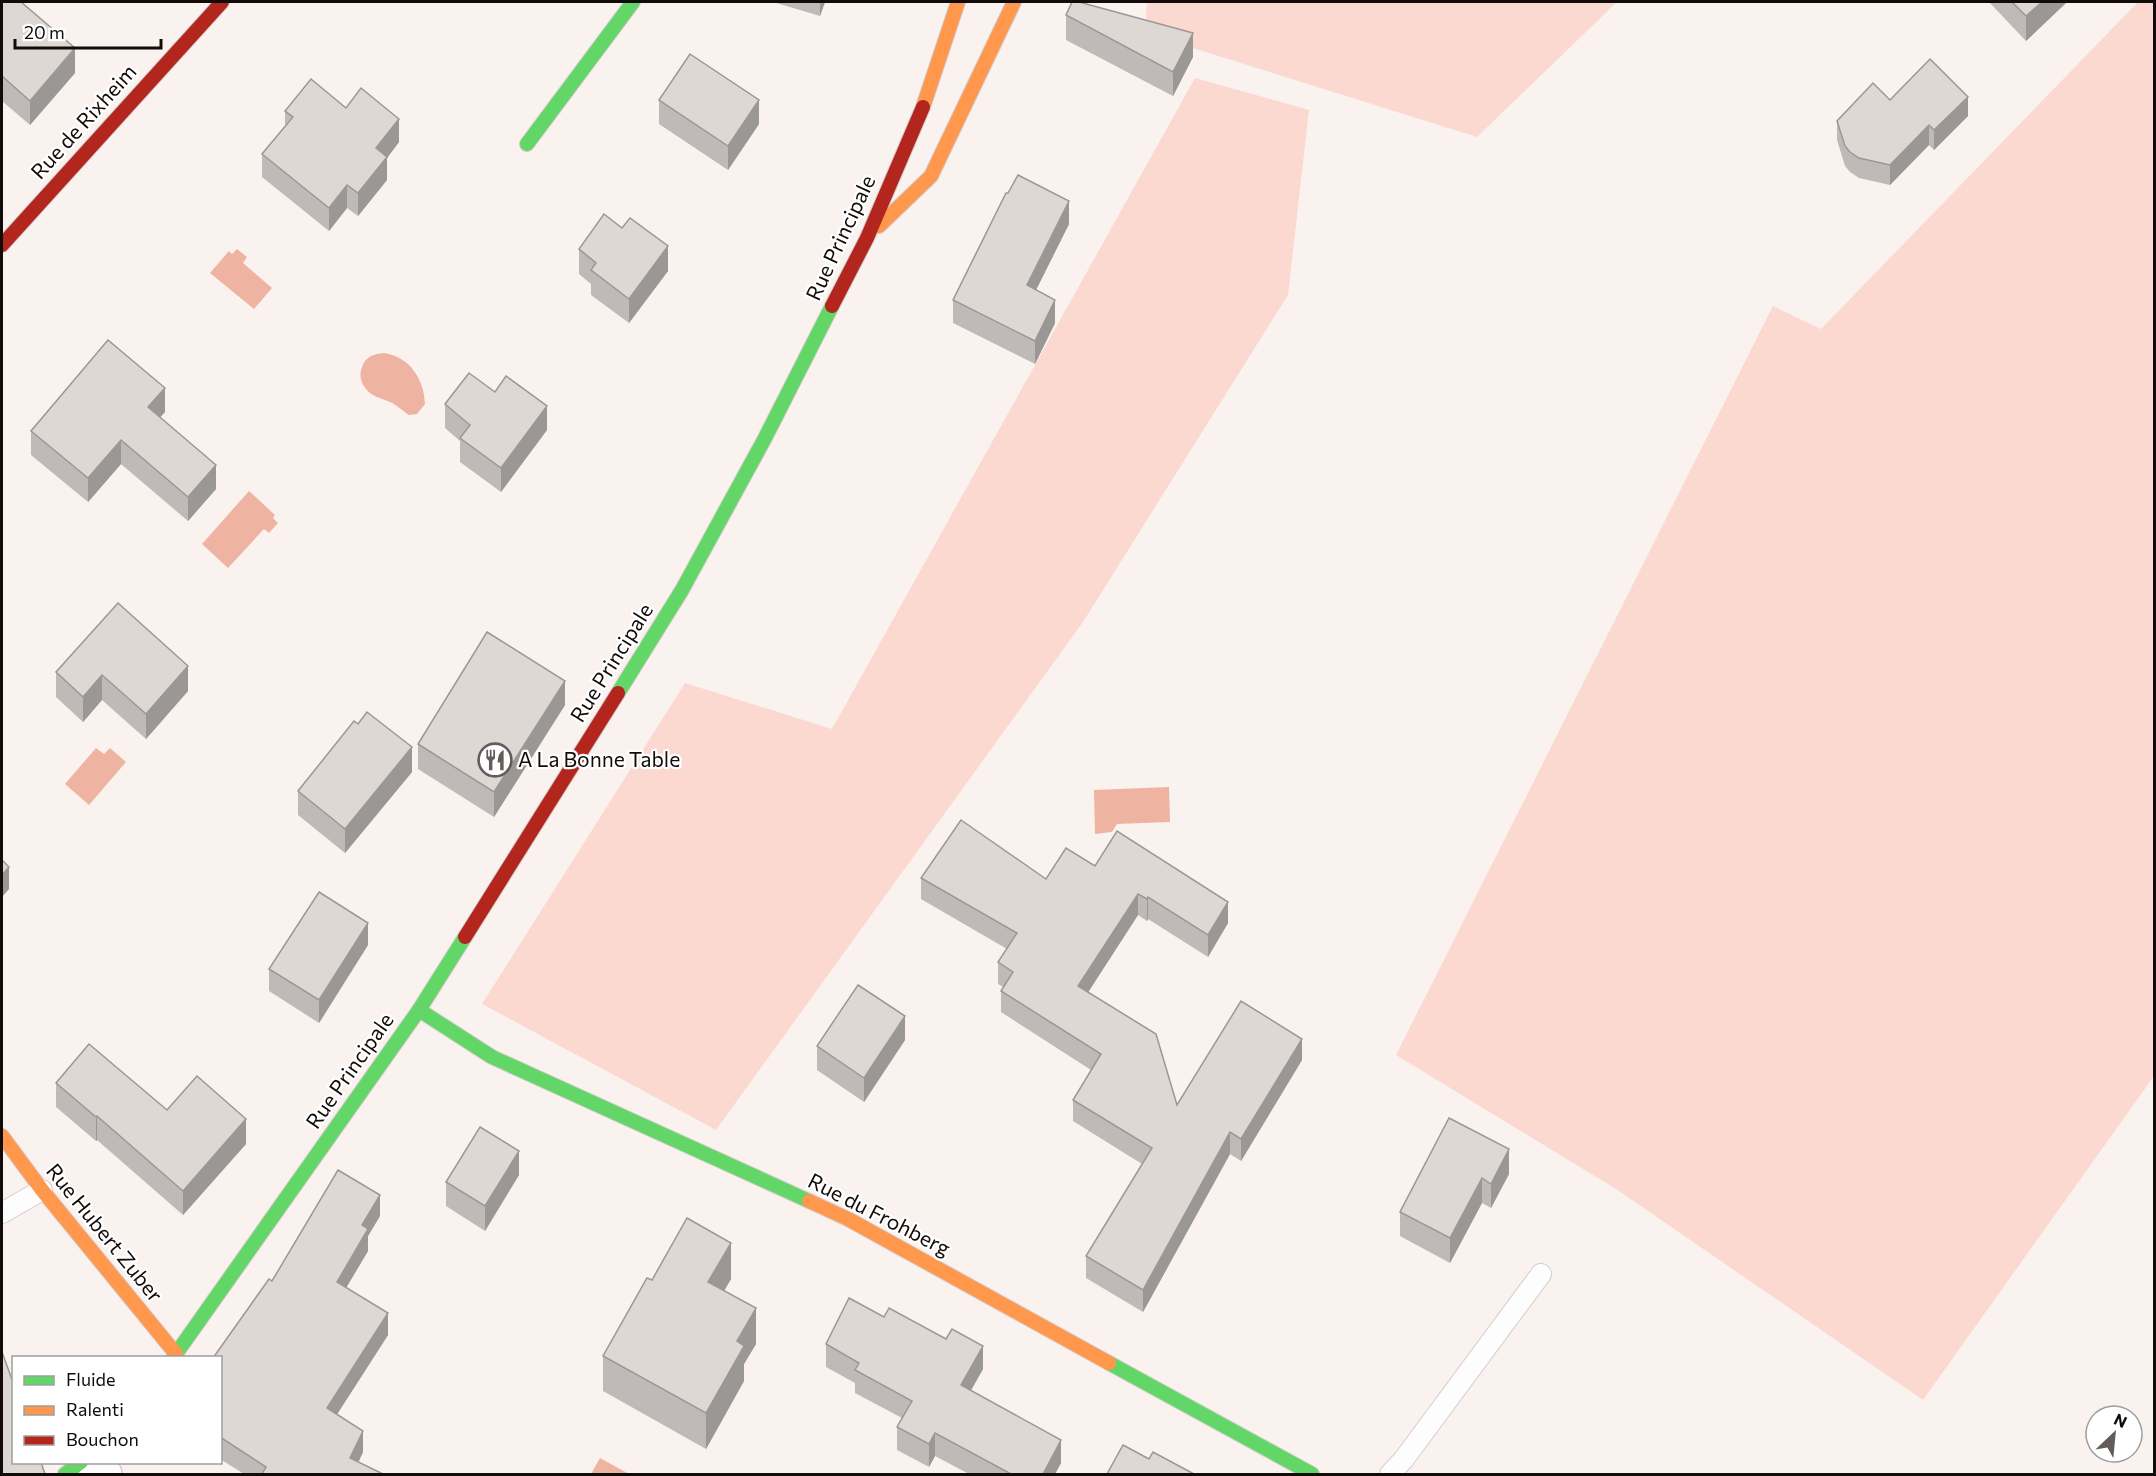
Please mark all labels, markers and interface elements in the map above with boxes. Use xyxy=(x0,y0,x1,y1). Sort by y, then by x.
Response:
scale bar xyxy=(15,12,160,50)
text: 20 m xyxy=(24,21,65,43)
street label: Rue de Rixheim xyxy=(25,59,141,183)
street label: Rue Principale xyxy=(800,171,880,304)
street label: Rue Principale xyxy=(564,598,657,726)
restaurant icon: A La Bonne Table xyxy=(477,742,513,778)
place label: A La Bonne Table xyxy=(518,746,680,771)
street label: Rue Principale xyxy=(300,1008,398,1133)
street label: Rue Hubert Zuber xyxy=(42,1158,169,1306)
street label: Rue du Frohberg xyxy=(804,1167,955,1260)
legend xyxy=(12,1356,222,1464)
text: Fluide xyxy=(66,1368,115,1390)
text: Ralenti xyxy=(66,1398,124,1420)
north arrow xyxy=(2084,1404,2144,1464)
text: N xyxy=(2111,1409,2130,1431)
text: Bouchon xyxy=(66,1428,139,1450)

